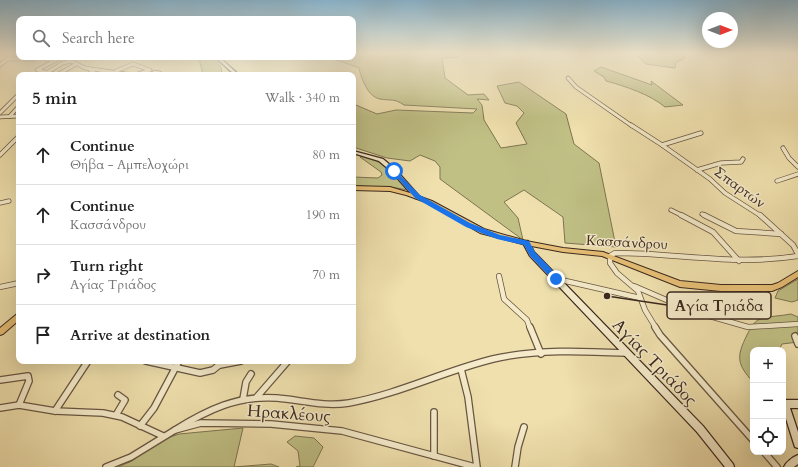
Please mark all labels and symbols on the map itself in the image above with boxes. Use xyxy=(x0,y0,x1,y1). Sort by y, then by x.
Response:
north arrow xyxy=(702,12,738,48)
route start xyxy=(385,162,403,180)
street label: Σπαρτών xyxy=(710,162,769,212)
street label: Κασσάνδρου xyxy=(586,231,668,254)
route end xyxy=(547,270,565,288)
callout: Αγία Τριάδα xyxy=(667,292,771,319)
text: Αγία Τριάδα xyxy=(675,296,763,316)
street label: Αγίας Τριάδος xyxy=(607,314,702,411)
street label: Ηρακλέους xyxy=(246,399,331,428)

